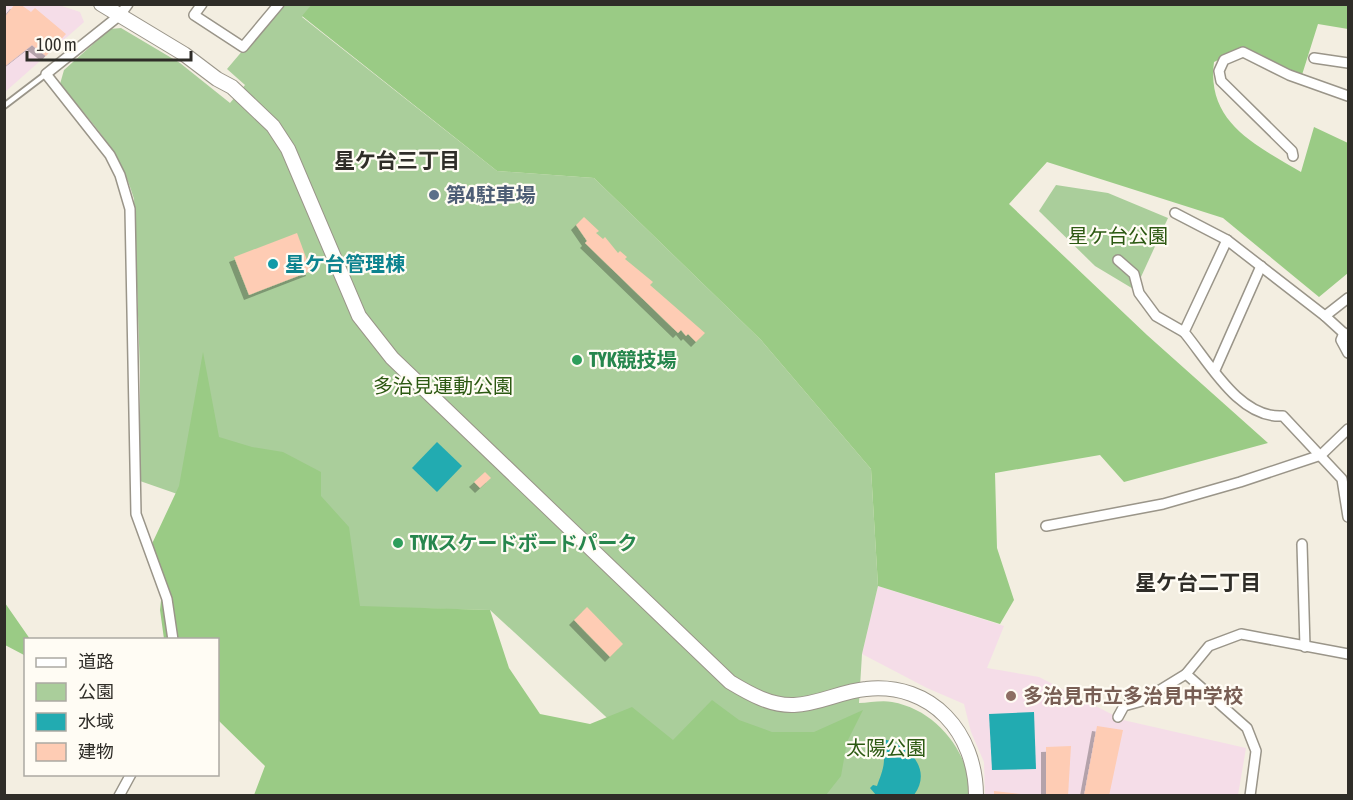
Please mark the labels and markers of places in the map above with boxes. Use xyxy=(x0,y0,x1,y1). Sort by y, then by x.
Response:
place label: 第4駐車場 xyxy=(446,183,535,206)
marker: 第4駐車場 xyxy=(427,188,441,202)
place label: 星ケ台管理棟 xyxy=(285,252,405,275)
marker: 星ケ台管理棟 xyxy=(266,257,280,271)
place label: TYK競技場 xyxy=(589,348,676,371)
marker: TYK競技場 xyxy=(570,353,584,367)
place label: TYKスケードボードパーク xyxy=(410,531,637,554)
marker: TYKスケードボードパーク xyxy=(391,536,405,550)
place label: 多治見市立多治見中学校 xyxy=(1023,684,1243,707)
marker: 多治見市立多治見中学校 xyxy=(1004,689,1018,703)

